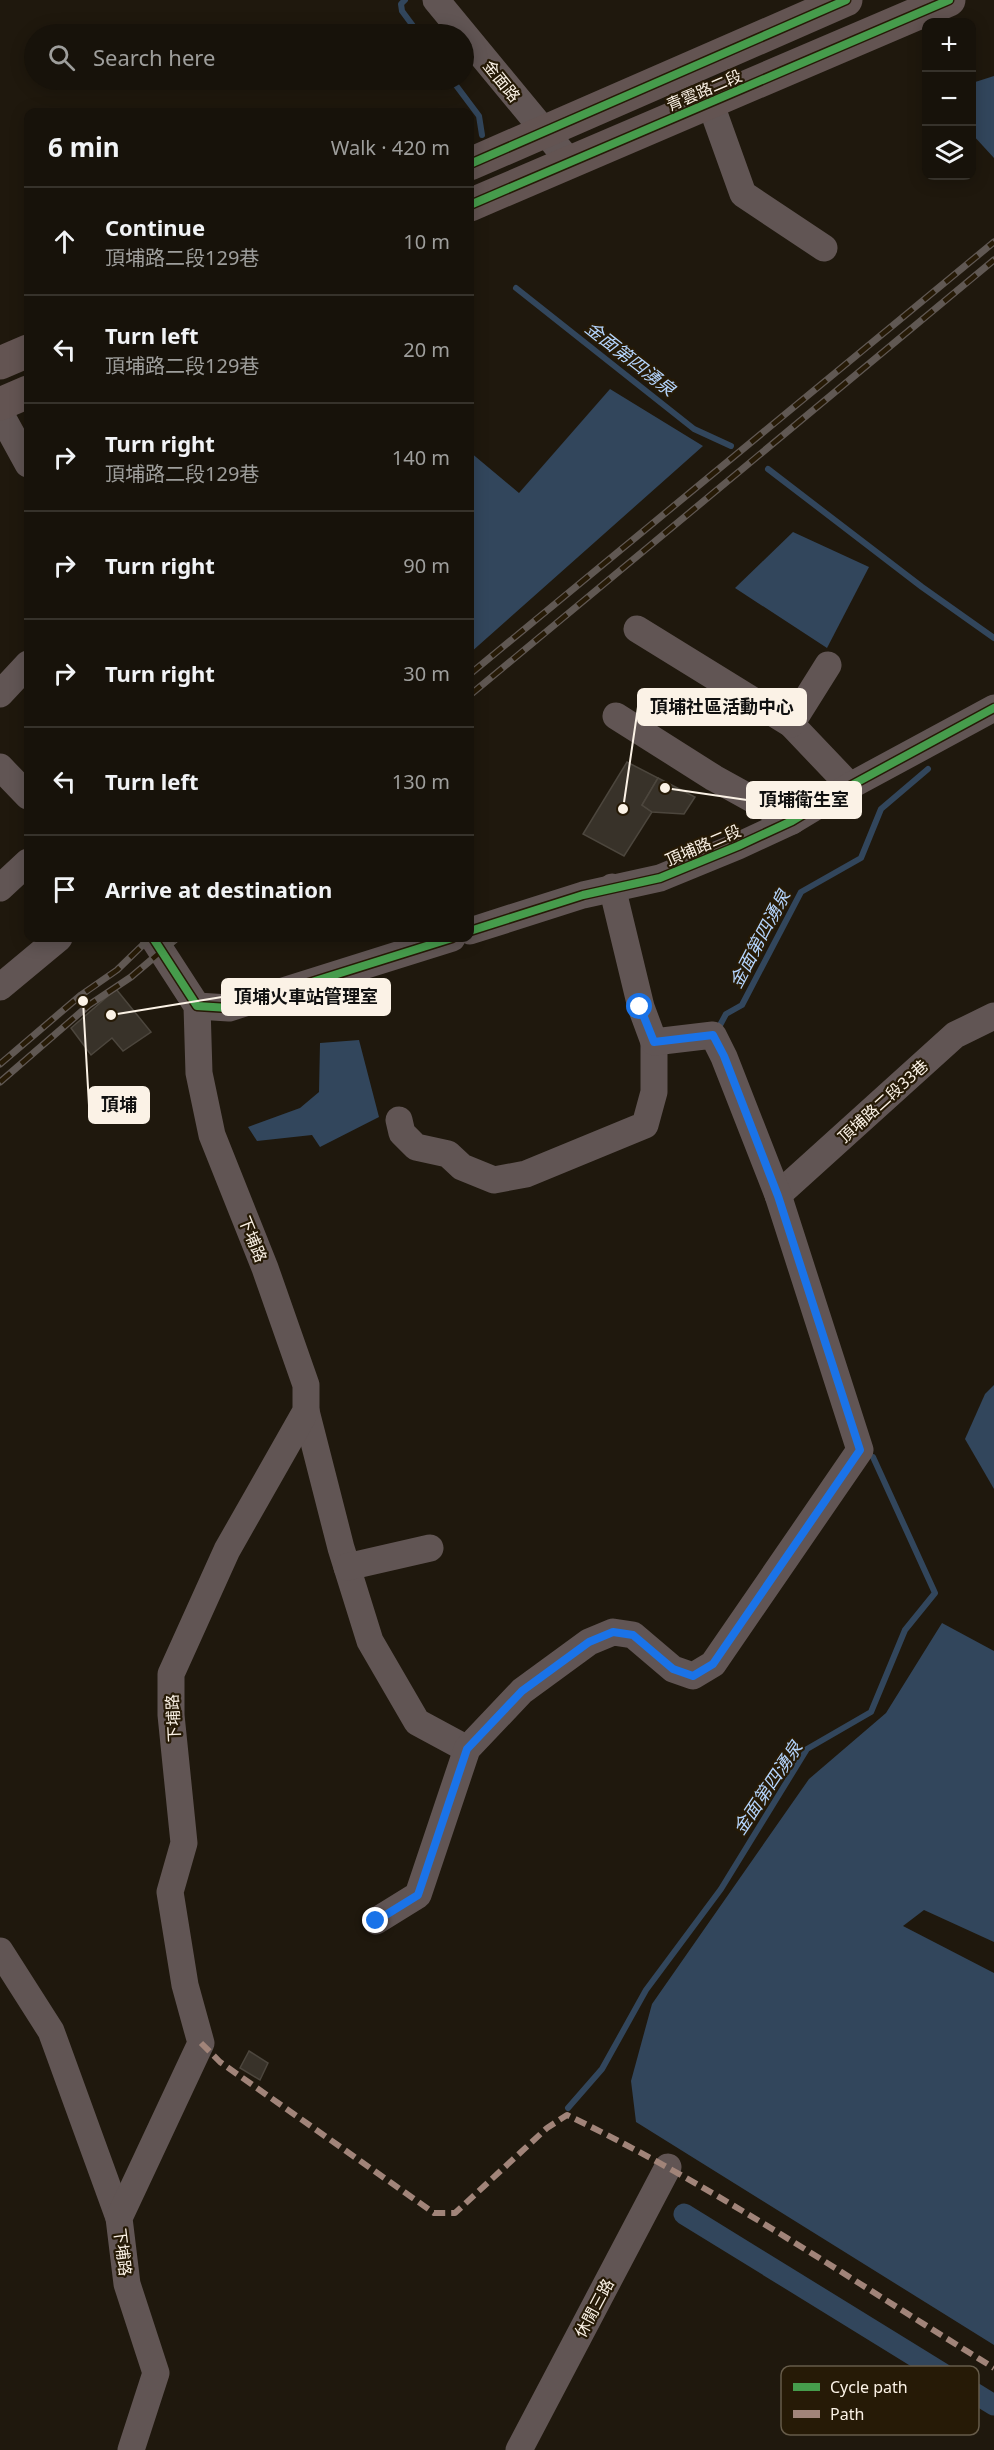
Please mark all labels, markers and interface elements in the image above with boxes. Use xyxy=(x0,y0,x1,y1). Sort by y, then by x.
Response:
map controls xyxy=(922,18,976,180)
button: + xyxy=(922,18,976,72)
search box xyxy=(24,24,474,90)
icon: search xyxy=(45,41,78,74)
text: Search here xyxy=(93,42,215,72)
street label: 金面路 xyxy=(478,55,526,107)
street label: 青雲路二段 xyxy=(663,64,745,116)
button: − xyxy=(922,72,976,126)
button: layers xyxy=(922,126,976,180)
text: 6 min xyxy=(48,129,120,165)
text: Walk · 420 m xyxy=(331,134,450,161)
text: Continue xyxy=(105,212,205,242)
icon: ahead xyxy=(48,225,81,258)
text: 10 m xyxy=(403,228,450,255)
text: 頂埔路二段129巷 xyxy=(105,244,259,271)
water label: 金面第四湧泉 xyxy=(581,316,681,402)
text: Turn left xyxy=(105,320,199,350)
icon: left xyxy=(48,333,81,366)
text: 20 m xyxy=(403,336,450,363)
text: 頂埔路二段129巷 xyxy=(105,352,259,379)
text: Turn right xyxy=(105,428,215,458)
icon: right xyxy=(48,441,81,474)
text: 140 m xyxy=(392,444,450,471)
text: 頂埔路二段129巷 xyxy=(105,460,259,487)
icon: right xyxy=(48,549,81,582)
text: Turn right xyxy=(105,550,215,580)
text: 90 m xyxy=(403,552,450,579)
icon: right xyxy=(48,657,81,690)
text: Turn right xyxy=(105,658,215,688)
text: 30 m xyxy=(403,660,450,687)
callout: 頂埔社區活動中心 xyxy=(638,689,806,725)
text: 頂埔社區活動中心 xyxy=(650,694,794,718)
icon: left xyxy=(48,765,81,798)
text: Turn left xyxy=(105,766,199,796)
text: 130 m xyxy=(392,768,450,795)
callout: 頂埔衛生室 xyxy=(747,782,861,818)
text: 頂埔衛生室 xyxy=(759,787,849,811)
street label: 頂埔路二段 xyxy=(662,819,744,871)
icon: arrive xyxy=(48,873,81,906)
text: Arrive at destination xyxy=(105,874,332,904)
water label: 金面第四湧泉 xyxy=(723,884,796,992)
callout: 頂埔火車站管理室 xyxy=(222,979,390,1015)
text: 頂埔火車站管理室 xyxy=(234,984,378,1008)
route start xyxy=(626,993,652,1019)
street label: 頂埔路二段33巷 xyxy=(833,1055,933,1147)
callout: 頂埔 xyxy=(89,1087,149,1123)
text: 頂埔 xyxy=(101,1092,137,1116)
street label: 下埔路 xyxy=(234,1213,272,1265)
street label: 下埔路 xyxy=(161,1693,185,1743)
water label: 金面第四湧泉 xyxy=(727,1735,808,1839)
route end xyxy=(362,1907,388,1933)
street label: 下埔路 xyxy=(109,2227,137,2277)
street label: 休閒三路 xyxy=(569,2275,619,2341)
legend xyxy=(781,2366,979,2435)
text: Cycle path xyxy=(830,2376,908,2398)
text: Path xyxy=(830,2403,864,2425)

